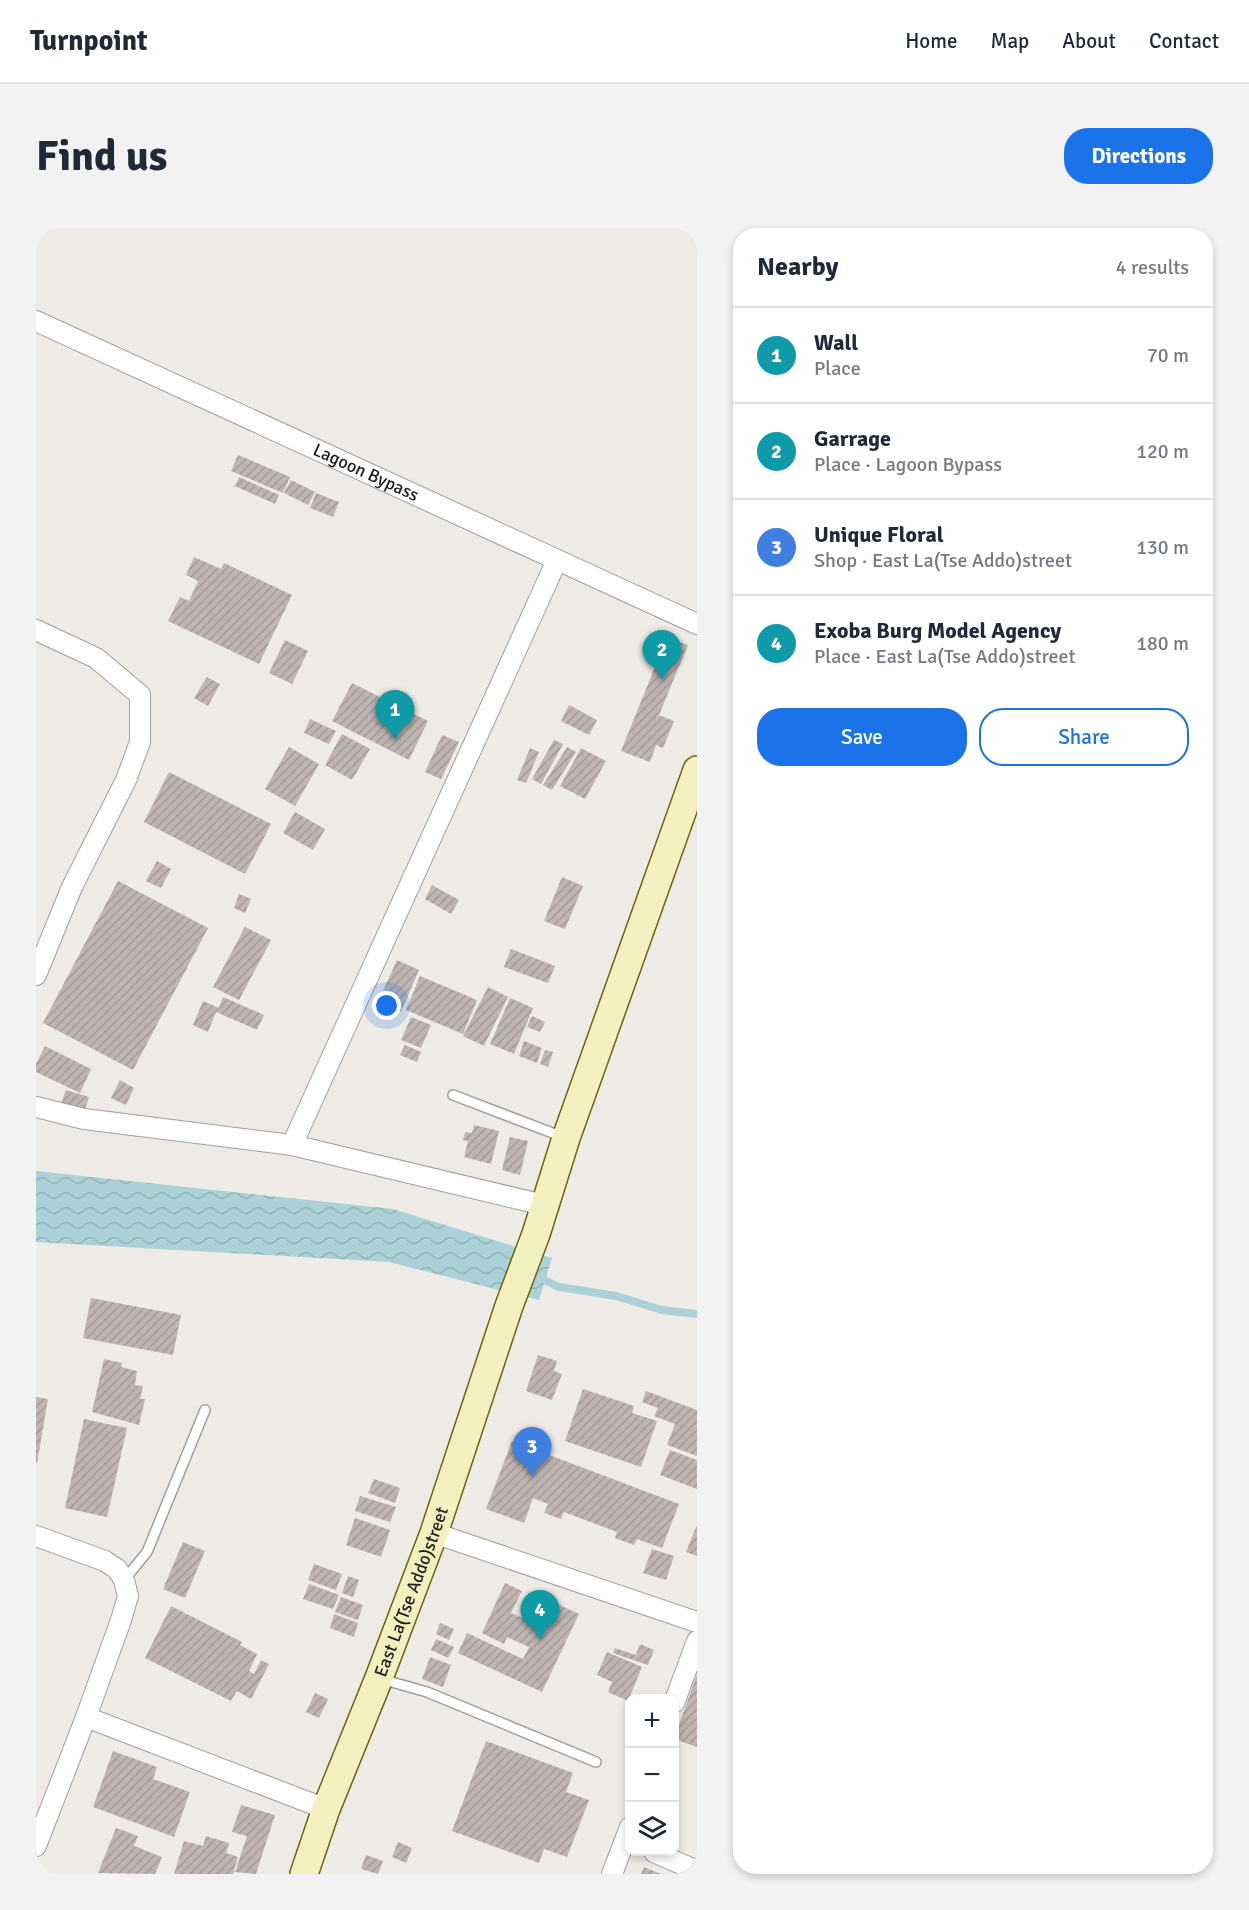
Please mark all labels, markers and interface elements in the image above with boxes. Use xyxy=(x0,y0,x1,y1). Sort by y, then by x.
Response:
text: Turnpoint xyxy=(30,24,147,58)
text: Home xyxy=(905,28,958,54)
text: Map xyxy=(991,28,1029,54)
text: About xyxy=(1062,28,1116,54)
text: Contact xyxy=(1149,28,1219,54)
button: Directions xyxy=(1064,128,1213,184)
text: Find us xyxy=(36,131,167,182)
text: Nearby xyxy=(757,251,838,283)
text: 4 results xyxy=(1116,255,1189,280)
text: Wall xyxy=(814,329,858,356)
text: 1 xyxy=(771,343,782,368)
text: 70 m xyxy=(1147,343,1189,368)
text: Place xyxy=(814,356,861,381)
text: Garrage xyxy=(814,425,891,452)
street label: Lagoon Bypass xyxy=(310,439,422,506)
text: 2 xyxy=(771,439,782,464)
text: 120 m xyxy=(1136,439,1189,464)
text: Place · Lagoon Bypass xyxy=(814,452,1002,477)
text: Unique Floral xyxy=(814,521,944,548)
text: 3 xyxy=(771,535,782,560)
text: 130 m xyxy=(1136,535,1189,560)
text: Shop · East La(Tse Addo)street xyxy=(814,548,1072,573)
text: Exoba Burg Model Agency xyxy=(814,617,1061,644)
pin: 2 xyxy=(642,630,682,680)
text: 4 xyxy=(771,631,782,656)
text: 180 m xyxy=(1136,631,1189,656)
text: Place · East La(Tse Addo)street xyxy=(814,644,1076,669)
pin: 1 xyxy=(376,690,414,740)
button: Save xyxy=(757,708,967,766)
button: Share xyxy=(979,708,1189,766)
your location xyxy=(372,991,401,1020)
pin: 3 xyxy=(512,1428,552,1477)
street label: East La(Tse Addo)street xyxy=(369,1504,453,1680)
pin: 4 xyxy=(520,1590,560,1640)
map controls xyxy=(625,1694,679,1856)
button: + xyxy=(625,1694,679,1748)
button: − xyxy=(625,1748,679,1802)
button: layers xyxy=(625,1802,679,1856)

